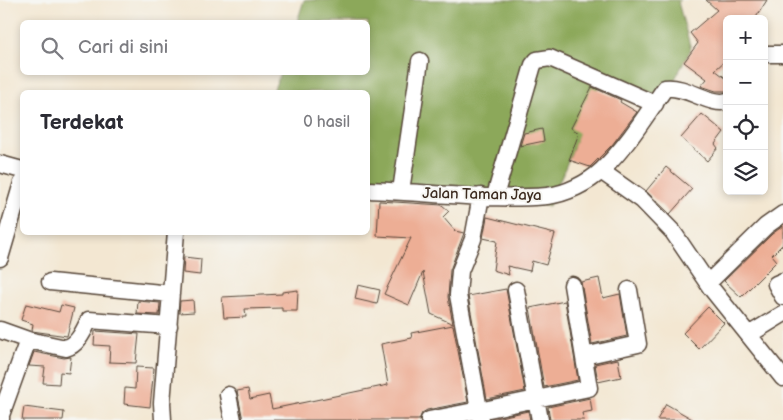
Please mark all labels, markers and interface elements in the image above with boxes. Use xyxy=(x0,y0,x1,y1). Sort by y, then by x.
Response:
map controls xyxy=(723,15,768,195)
button: + xyxy=(723,15,768,60)
search box xyxy=(20,20,370,75)
icon: search xyxy=(38,34,66,62)
text: Cari di sini xyxy=(78,36,168,59)
button: − xyxy=(723,60,768,105)
button: locate xyxy=(723,105,768,150)
text: Terdekat xyxy=(40,110,124,135)
text: 0 hasil xyxy=(303,113,350,132)
button: layers xyxy=(723,150,768,195)
street label: Jalan Taman Jaya xyxy=(422,184,542,205)

